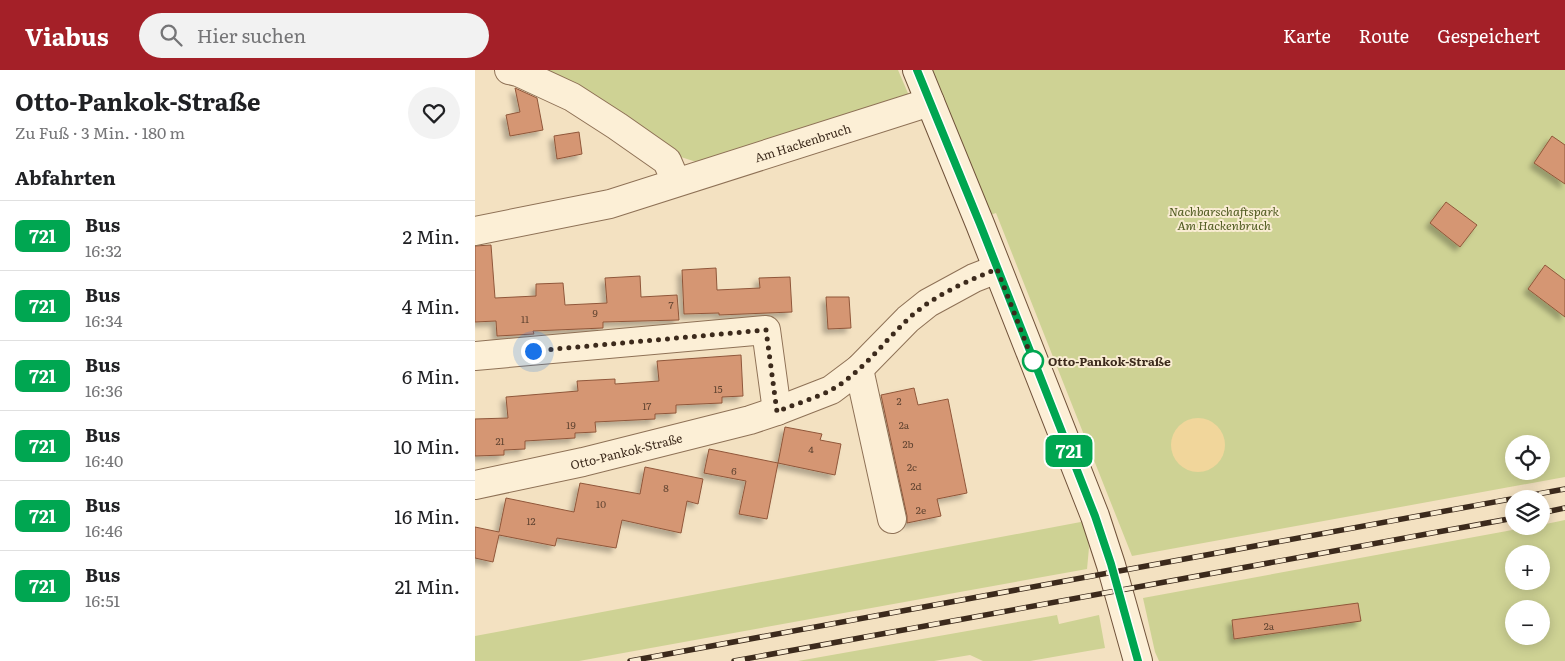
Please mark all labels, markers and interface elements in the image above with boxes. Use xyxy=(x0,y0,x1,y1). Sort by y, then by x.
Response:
search box xyxy=(139,13,489,58)
text: Viabus xyxy=(25,18,109,53)
icon: search xyxy=(157,21,185,49)
text: Hier suchen xyxy=(197,21,306,49)
text: Karte xyxy=(1283,22,1331,49)
text: Route xyxy=(1359,22,1409,49)
text: Gespeichert xyxy=(1437,22,1540,49)
text: Otto-Pankok-Straße xyxy=(15,83,261,118)
button: heart xyxy=(408,87,460,139)
street label: Am Hackenbruch xyxy=(752,119,853,166)
text: Zu Fuß · 3 Min. · 180 m xyxy=(15,120,185,144)
text: Abfahrten xyxy=(15,163,116,191)
park label: Nachbarschaftspark Am Hackenbruch xyxy=(1169,202,1280,234)
text: Bus xyxy=(85,210,120,238)
text: 721 xyxy=(29,222,56,249)
text: 2 Min. xyxy=(402,222,460,250)
text: 16:32 xyxy=(85,238,122,262)
text: Bus xyxy=(85,280,120,308)
text: 721 xyxy=(29,292,56,319)
text: 4 Min. xyxy=(402,292,460,320)
house number: 7 xyxy=(668,297,674,312)
house number: 9 xyxy=(592,305,598,320)
text: 16:34 xyxy=(85,308,123,332)
house number: 11 xyxy=(521,311,529,326)
your location xyxy=(521,339,546,364)
text: Bus xyxy=(85,350,120,378)
marker: Otto-Pankok-Straße xyxy=(1022,350,1044,372)
place label: Otto-Pankok-Straße xyxy=(1048,352,1171,370)
text: 721 xyxy=(29,362,56,389)
text: 6 Min. xyxy=(402,362,460,390)
text: 16:36 xyxy=(85,378,123,402)
house number: 15 xyxy=(713,381,723,396)
house number: 2 xyxy=(896,393,902,408)
house number: 17 xyxy=(643,398,651,413)
house number: 19 xyxy=(566,417,576,432)
house number: 2a xyxy=(899,417,910,432)
text: Bus xyxy=(85,420,120,448)
street label: Otto-Pankok-Straße xyxy=(569,428,684,473)
text: 721 xyxy=(29,432,56,459)
text: 10 Min. xyxy=(393,432,460,460)
house number: 21 xyxy=(495,433,505,448)
line badge: 721 xyxy=(1040,435,1098,467)
map controls xyxy=(1505,435,1550,645)
button: locate xyxy=(1505,435,1550,480)
house number: 2b xyxy=(902,436,914,451)
text: 721 xyxy=(1055,437,1083,464)
house number: 4 xyxy=(808,441,814,456)
text: 16:40 xyxy=(85,448,123,472)
house number: 2c xyxy=(907,459,917,474)
house number: 6 xyxy=(731,463,737,478)
house number: 2d xyxy=(910,478,922,493)
house number: 8 xyxy=(663,480,669,495)
text: Bus xyxy=(85,490,120,518)
button: layers xyxy=(1505,490,1550,535)
house number: 10 xyxy=(596,496,606,511)
text: 721 xyxy=(29,502,56,529)
text: 16 Min. xyxy=(394,502,460,530)
house number: 2e xyxy=(916,502,926,517)
house number: 12 xyxy=(526,513,536,528)
text: 16:46 xyxy=(85,518,123,542)
button: + xyxy=(1505,545,1550,590)
text: Bus xyxy=(85,560,120,588)
text: 721 xyxy=(29,572,56,599)
text: 21 Min. xyxy=(395,572,460,600)
text: 16:51 xyxy=(85,588,120,612)
button: − xyxy=(1505,600,1550,645)
house number: 2a xyxy=(1264,618,1275,633)

